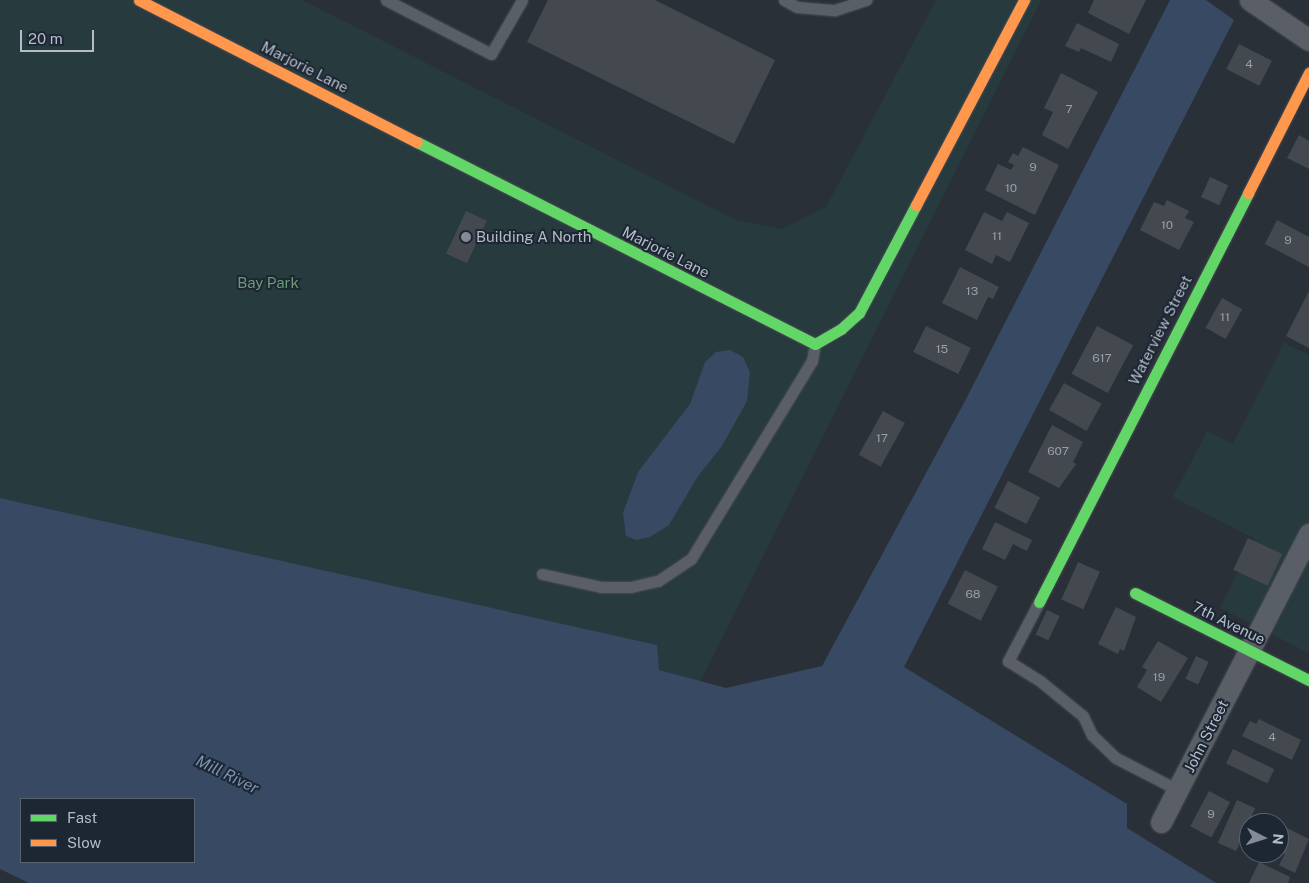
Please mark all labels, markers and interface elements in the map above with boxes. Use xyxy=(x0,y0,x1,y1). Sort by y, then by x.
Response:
scale bar xyxy=(22,20,96,52)
text: 20 m xyxy=(28,30,63,47)
street label: Marjorie Lane xyxy=(258,37,352,97)
house number: 4 xyxy=(1245,58,1253,72)
house number: 7 xyxy=(1065,103,1073,117)
house number: 9 xyxy=(1029,161,1037,175)
house number: 10 xyxy=(1005,182,1017,196)
house number: 10 xyxy=(1161,219,1173,233)
street label: Marjorie Lane xyxy=(619,222,713,282)
place label: Building A North xyxy=(476,228,591,246)
house number: 11 xyxy=(992,230,1002,244)
marker: Building A North xyxy=(460,231,472,243)
house number: 9 xyxy=(1284,234,1292,248)
street label: Waterview Street xyxy=(1125,272,1195,388)
park label: Bay Park xyxy=(237,274,299,292)
house number: 13 xyxy=(966,285,978,299)
house number: 11 xyxy=(1220,311,1230,325)
house number: 15 xyxy=(936,343,948,357)
house number: 617 xyxy=(1092,352,1112,366)
house number: 17 xyxy=(876,432,888,446)
house number: 607 xyxy=(1047,445,1069,459)
house number: 68 xyxy=(965,588,981,602)
street label: 7th Avenue xyxy=(1190,598,1268,648)
house number: 19 xyxy=(1153,671,1165,685)
street label: John Street xyxy=(1180,697,1232,775)
house number: 4 xyxy=(1268,731,1276,745)
water label: Mill River xyxy=(193,752,261,798)
legend xyxy=(20,798,195,863)
house number: 9 xyxy=(1207,808,1215,822)
text: Fast xyxy=(67,809,97,826)
north arrow xyxy=(1239,813,1289,863)
text: N xyxy=(1270,833,1286,845)
text: Slow xyxy=(67,834,101,851)

